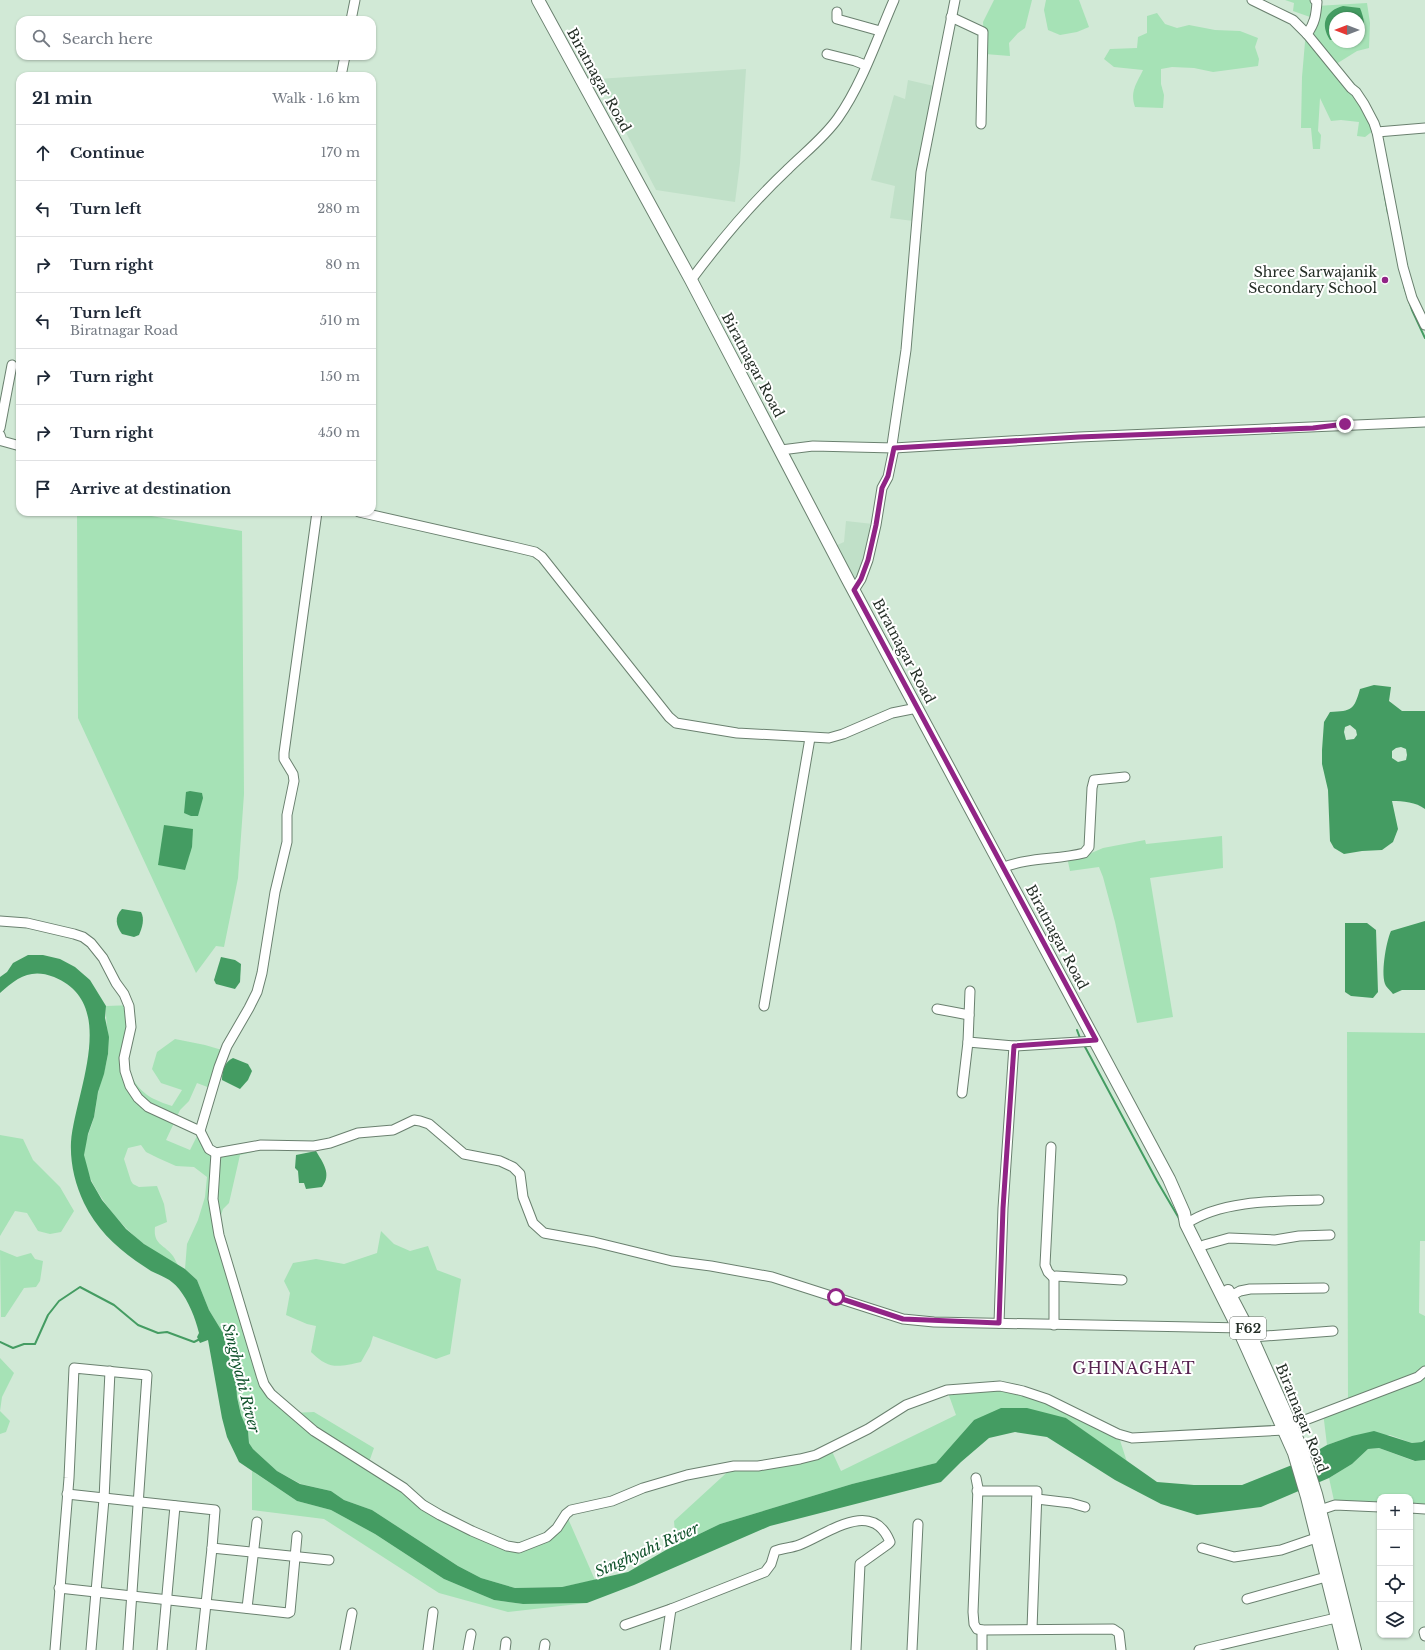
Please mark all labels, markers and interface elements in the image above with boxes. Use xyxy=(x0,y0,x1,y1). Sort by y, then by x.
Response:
north arrow xyxy=(1329,12,1365,48)
search box xyxy=(16,16,376,60)
street label: Biratnagar Road xyxy=(563,25,635,136)
icon: search xyxy=(30,27,52,49)
text: Search here xyxy=(62,29,153,48)
text: 21 min xyxy=(32,88,92,109)
text: Walk · 1.6 km xyxy=(272,90,360,107)
icon: ahead xyxy=(32,142,54,164)
text: Continue xyxy=(70,143,145,162)
text: 170 m xyxy=(321,144,360,161)
icon: left xyxy=(32,198,54,220)
text: Turn left xyxy=(70,199,141,218)
text: 280 m xyxy=(317,200,360,217)
icon: right xyxy=(32,254,54,276)
text: Turn right xyxy=(70,255,153,274)
text: 80 m xyxy=(325,256,360,273)
place label: Shree Sarwajanik Secondary School xyxy=(1248,263,1377,297)
marker: Shree Sarwajanik Secondary School xyxy=(1380,275,1390,285)
text: Turn left xyxy=(70,303,141,322)
street label: Biratnagar Road xyxy=(718,309,789,421)
icon: left xyxy=(32,310,54,332)
text: 510 m xyxy=(320,312,360,329)
text: Biratnagar Road xyxy=(70,322,178,339)
icon: right xyxy=(32,366,54,388)
text: Turn right xyxy=(70,367,153,386)
text: 150 m xyxy=(320,368,360,385)
route end xyxy=(1336,415,1354,433)
icon: right xyxy=(32,422,54,444)
text: Turn right xyxy=(70,423,153,442)
text: 450 m xyxy=(318,424,360,441)
icon: arrive xyxy=(32,478,54,500)
text: Arrive at destination xyxy=(70,479,231,498)
street label: Biratnagar Road xyxy=(869,595,940,707)
street label: Biratnagar Road xyxy=(1022,881,1093,993)
route start xyxy=(827,1288,845,1306)
road number: F62 xyxy=(1230,1317,1266,1339)
water label: Singhyahi River xyxy=(219,1321,265,1436)
district label: GHINAGHAT xyxy=(1072,1358,1196,1378)
street label: Biratnagar Road xyxy=(1272,1361,1332,1476)
map controls xyxy=(1377,1494,1413,1638)
button: + xyxy=(1377,1494,1413,1530)
water label: Singhyahi River xyxy=(592,1518,703,1581)
button: − xyxy=(1377,1530,1413,1566)
button: locate xyxy=(1377,1566,1413,1602)
button: layers xyxy=(1377,1602,1413,1638)

